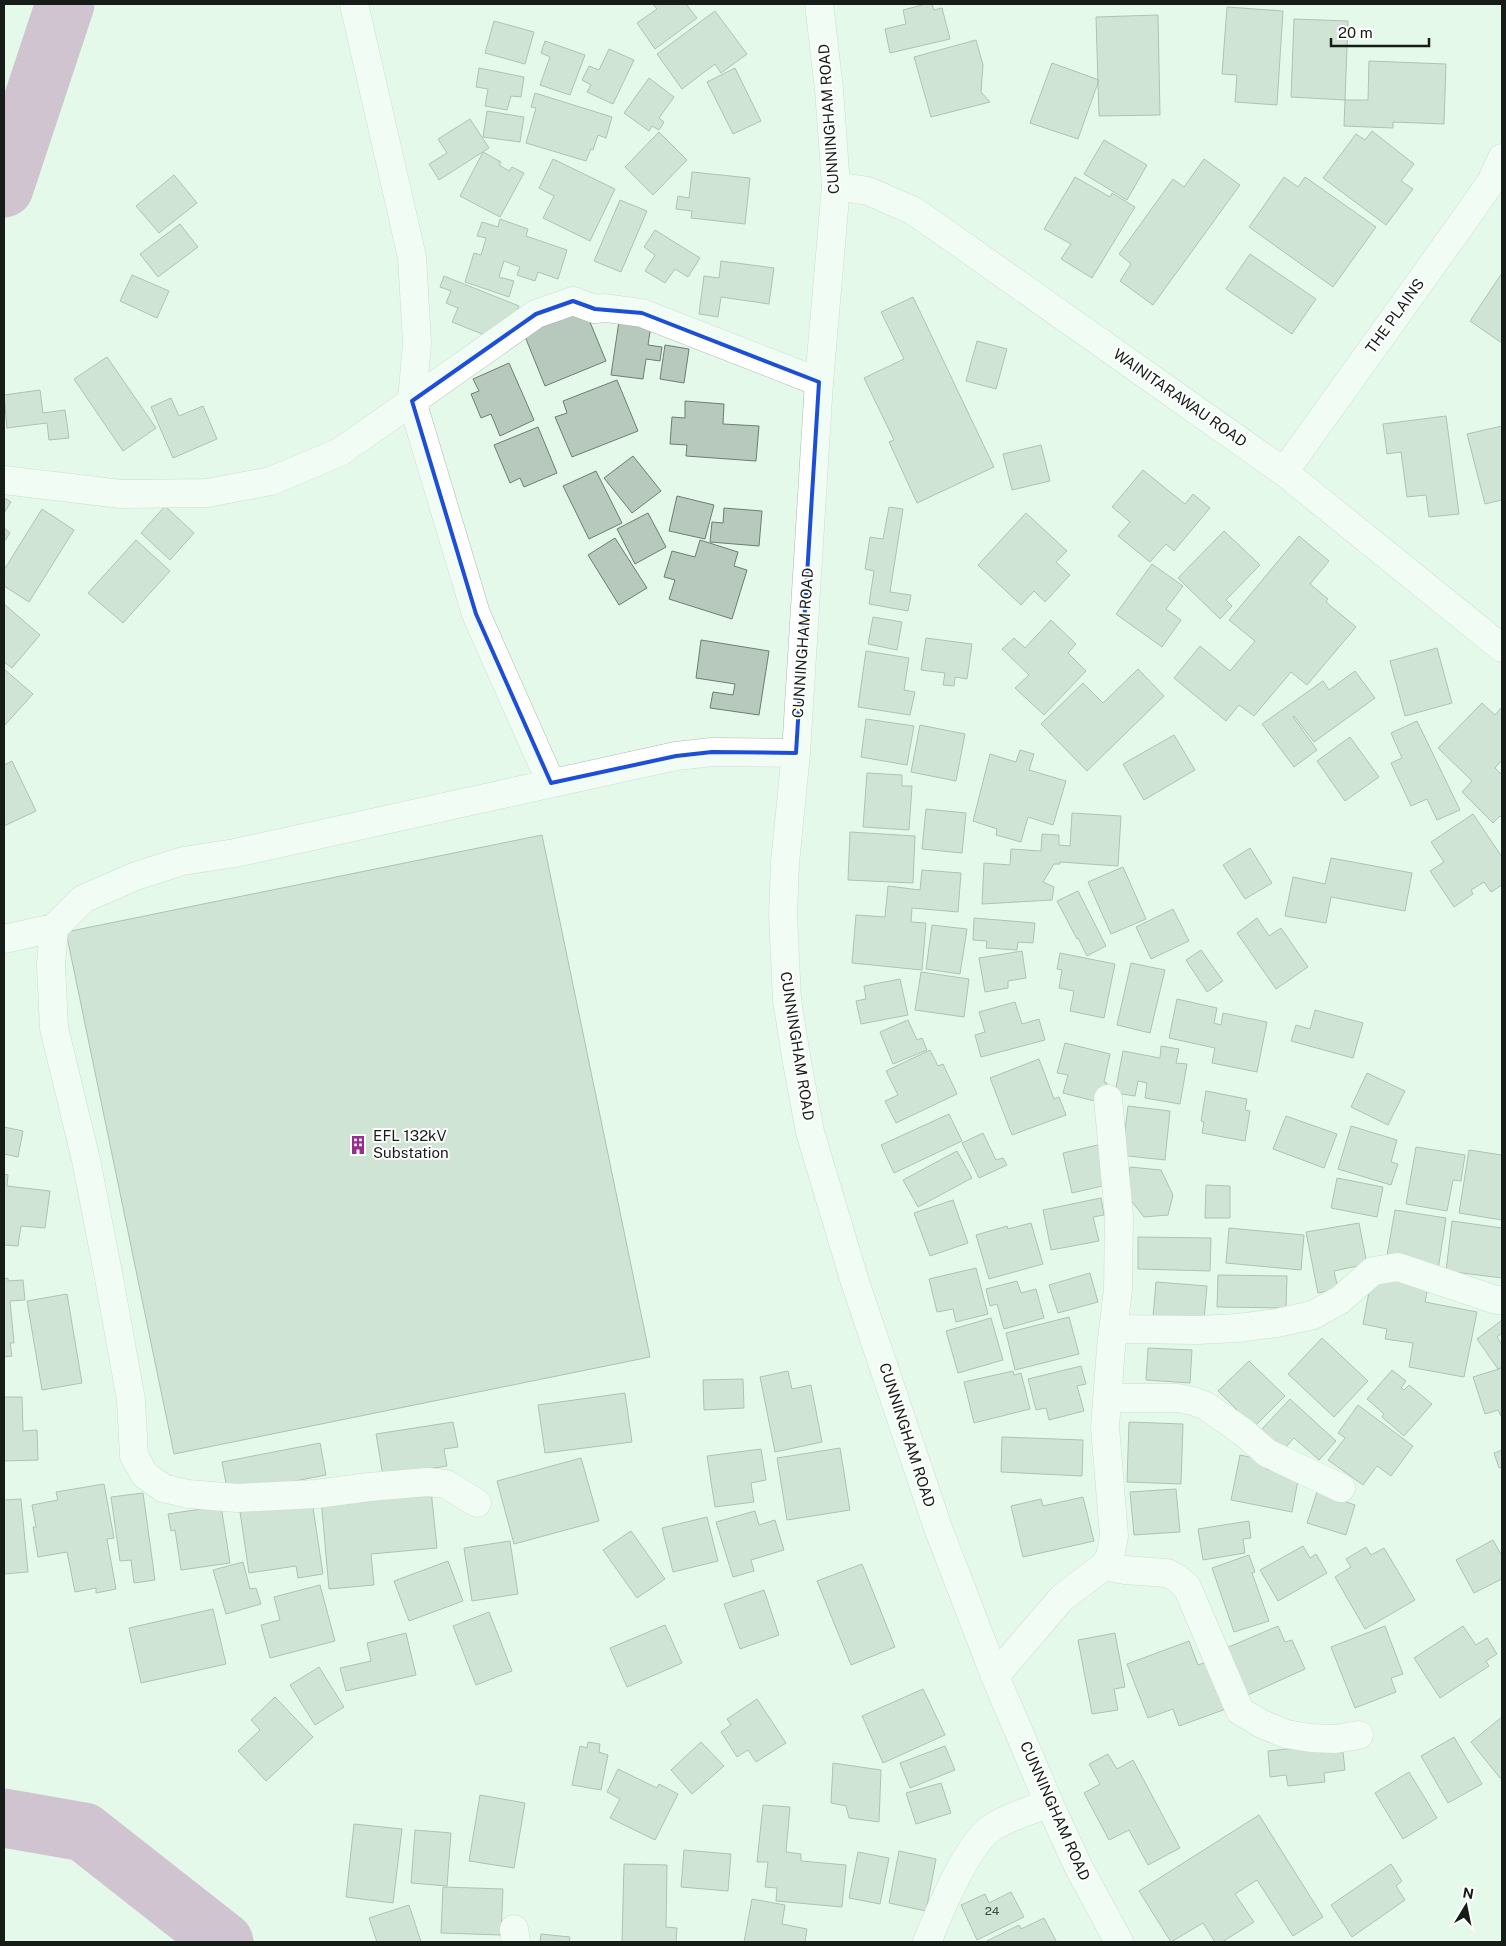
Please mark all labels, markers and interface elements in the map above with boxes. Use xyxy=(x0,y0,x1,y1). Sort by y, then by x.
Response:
scale bar xyxy=(1331,15,1428,47)
text: 20 m xyxy=(1338,24,1373,41)
street label: CUNNINGHAM ROAD xyxy=(815,43,842,195)
street label: THE PLAINS xyxy=(1362,275,1427,356)
street label: WAINITARAWAU ROAD xyxy=(1110,345,1250,450)
street label: CUNNINGHAM ROAD xyxy=(789,567,816,719)
street label: CUNNINGHAM ROAD xyxy=(777,970,818,1122)
place label: EFL 132kV Substation xyxy=(373,1127,449,1161)
building icon: EFL 132kV Substation xyxy=(347,1134,369,1156)
street label: CUNNINGHAM ROAD xyxy=(876,1361,939,1509)
street label: CUNNINGHAM ROAD xyxy=(1017,1739,1094,1883)
north arrow xyxy=(1441,1881,1491,1931)
text: N xyxy=(1461,1884,1475,1902)
house number: 24 xyxy=(985,1904,1000,1918)

